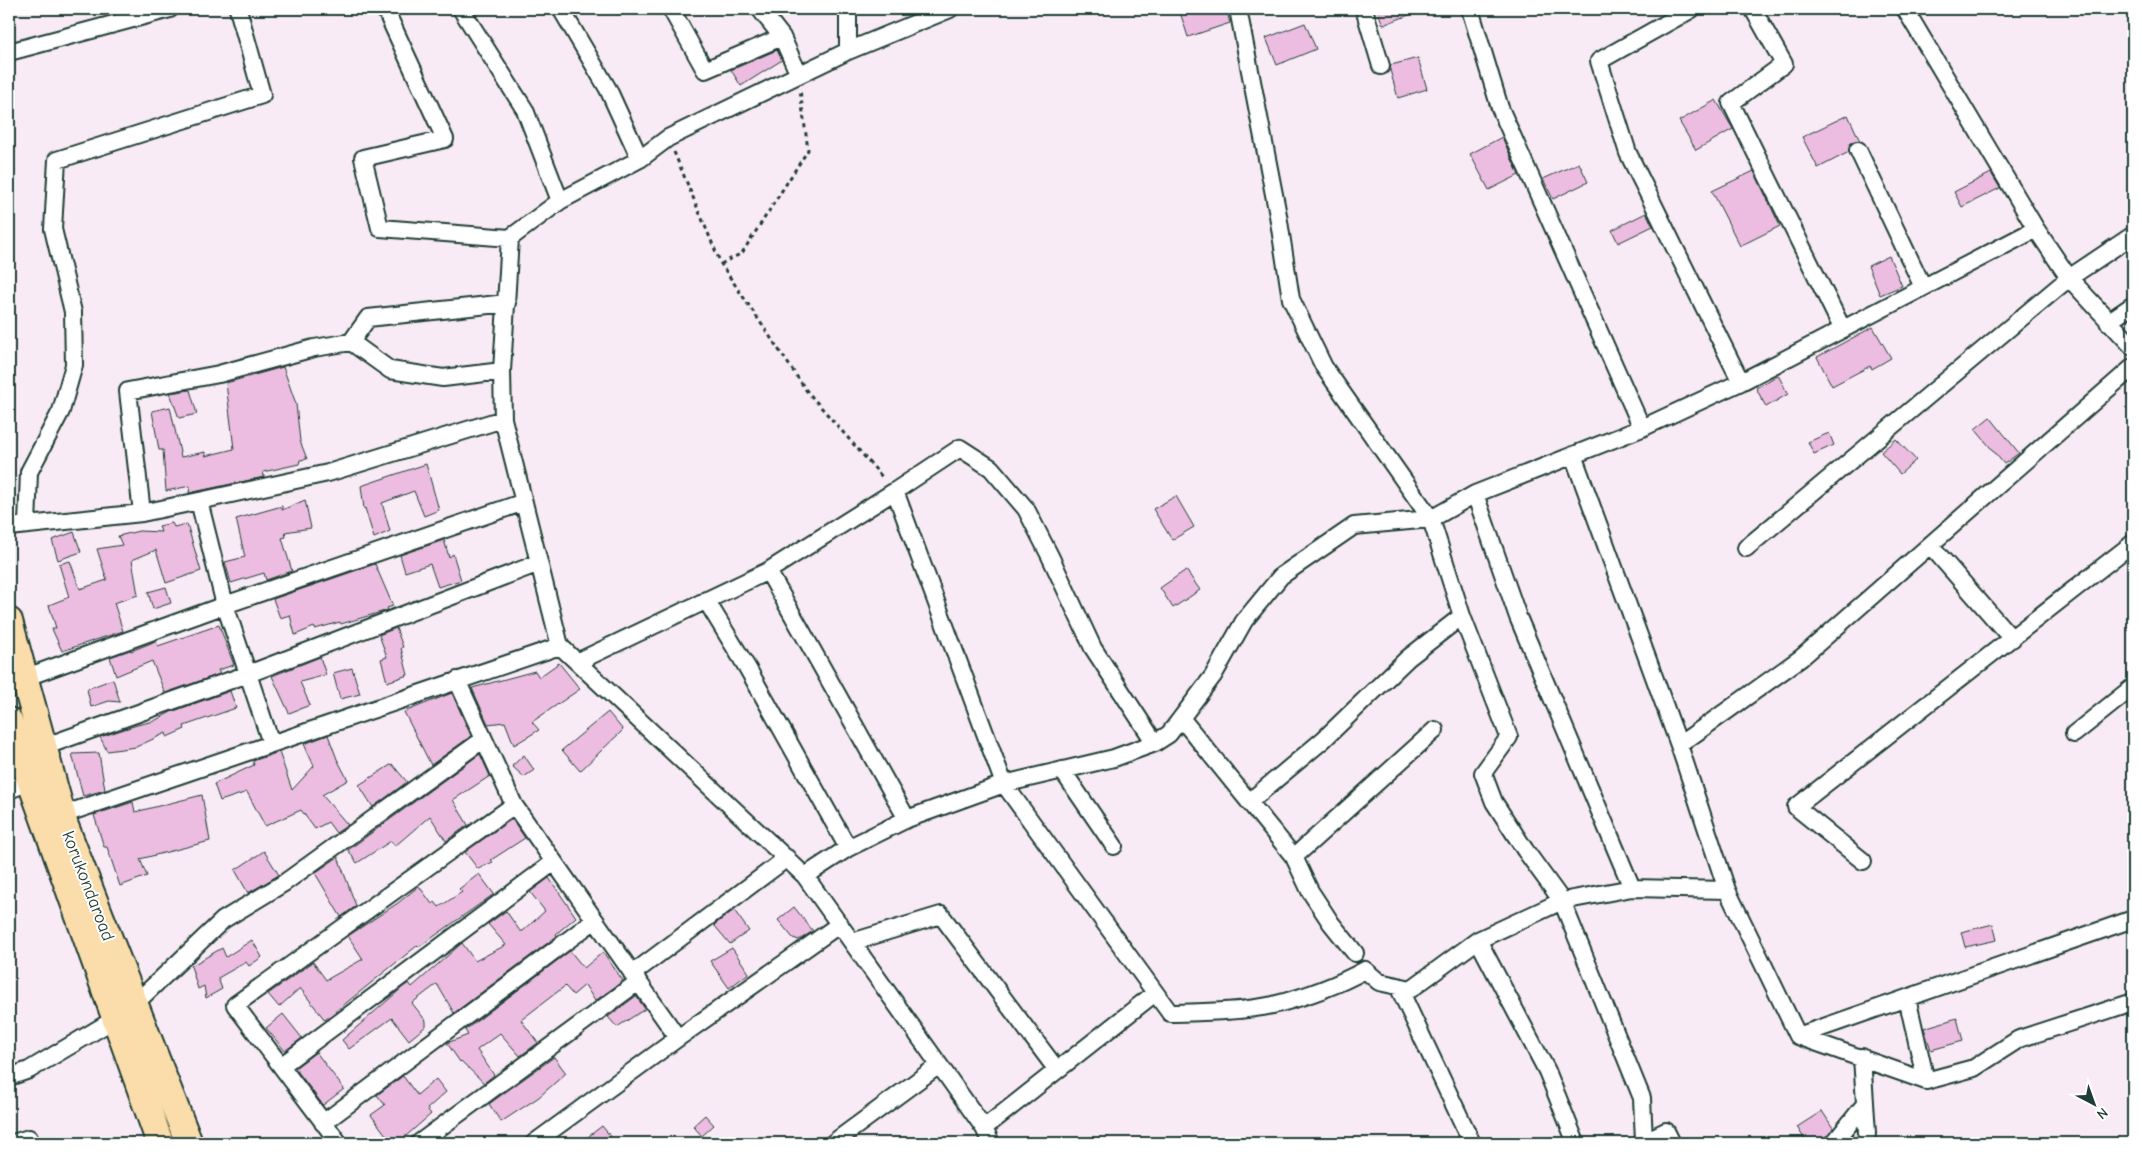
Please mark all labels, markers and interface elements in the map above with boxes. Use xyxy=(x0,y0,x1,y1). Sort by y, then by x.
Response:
street label: korukondaroad xyxy=(57,828,119,944)
north arrow xyxy=(2070,1080,2120,1130)
text: N xyxy=(2093,1104,2111,1123)

